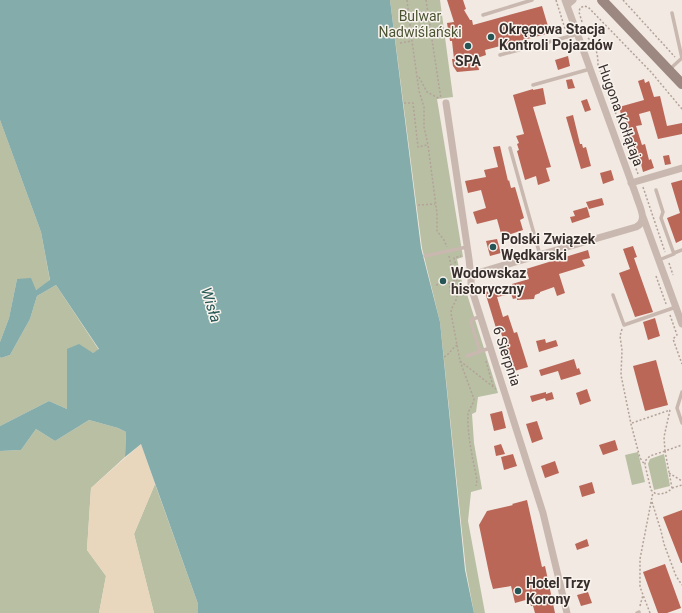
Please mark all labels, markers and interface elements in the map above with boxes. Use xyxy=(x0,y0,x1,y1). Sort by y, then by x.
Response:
park label: Bulwar Nadwiślański xyxy=(378,8,462,40)
place label: Okręgowa Stacja Kontroli Pojazdów xyxy=(499,21,614,53)
marker: Okręgowa Stacja Kontroli Pojazdów xyxy=(486,32,496,42)
marker: SPA xyxy=(463,41,473,51)
place label: SPA xyxy=(455,53,482,69)
street label: Hugona Kołłątaja xyxy=(595,62,647,168)
place label: Polski Związek Wędkarski xyxy=(501,231,596,263)
marker: Polski Związek Wędkarski xyxy=(488,242,498,252)
place label: Wodowskaz historyczny xyxy=(451,265,526,297)
marker: Wodowskaz historyczny xyxy=(438,276,448,286)
water label: Wisła xyxy=(197,285,225,325)
street label: 6 Sierpnia xyxy=(490,324,524,388)
place label: Hotel Trzy Korony xyxy=(526,575,591,607)
marker: Hotel Trzy Korony xyxy=(513,586,523,596)

